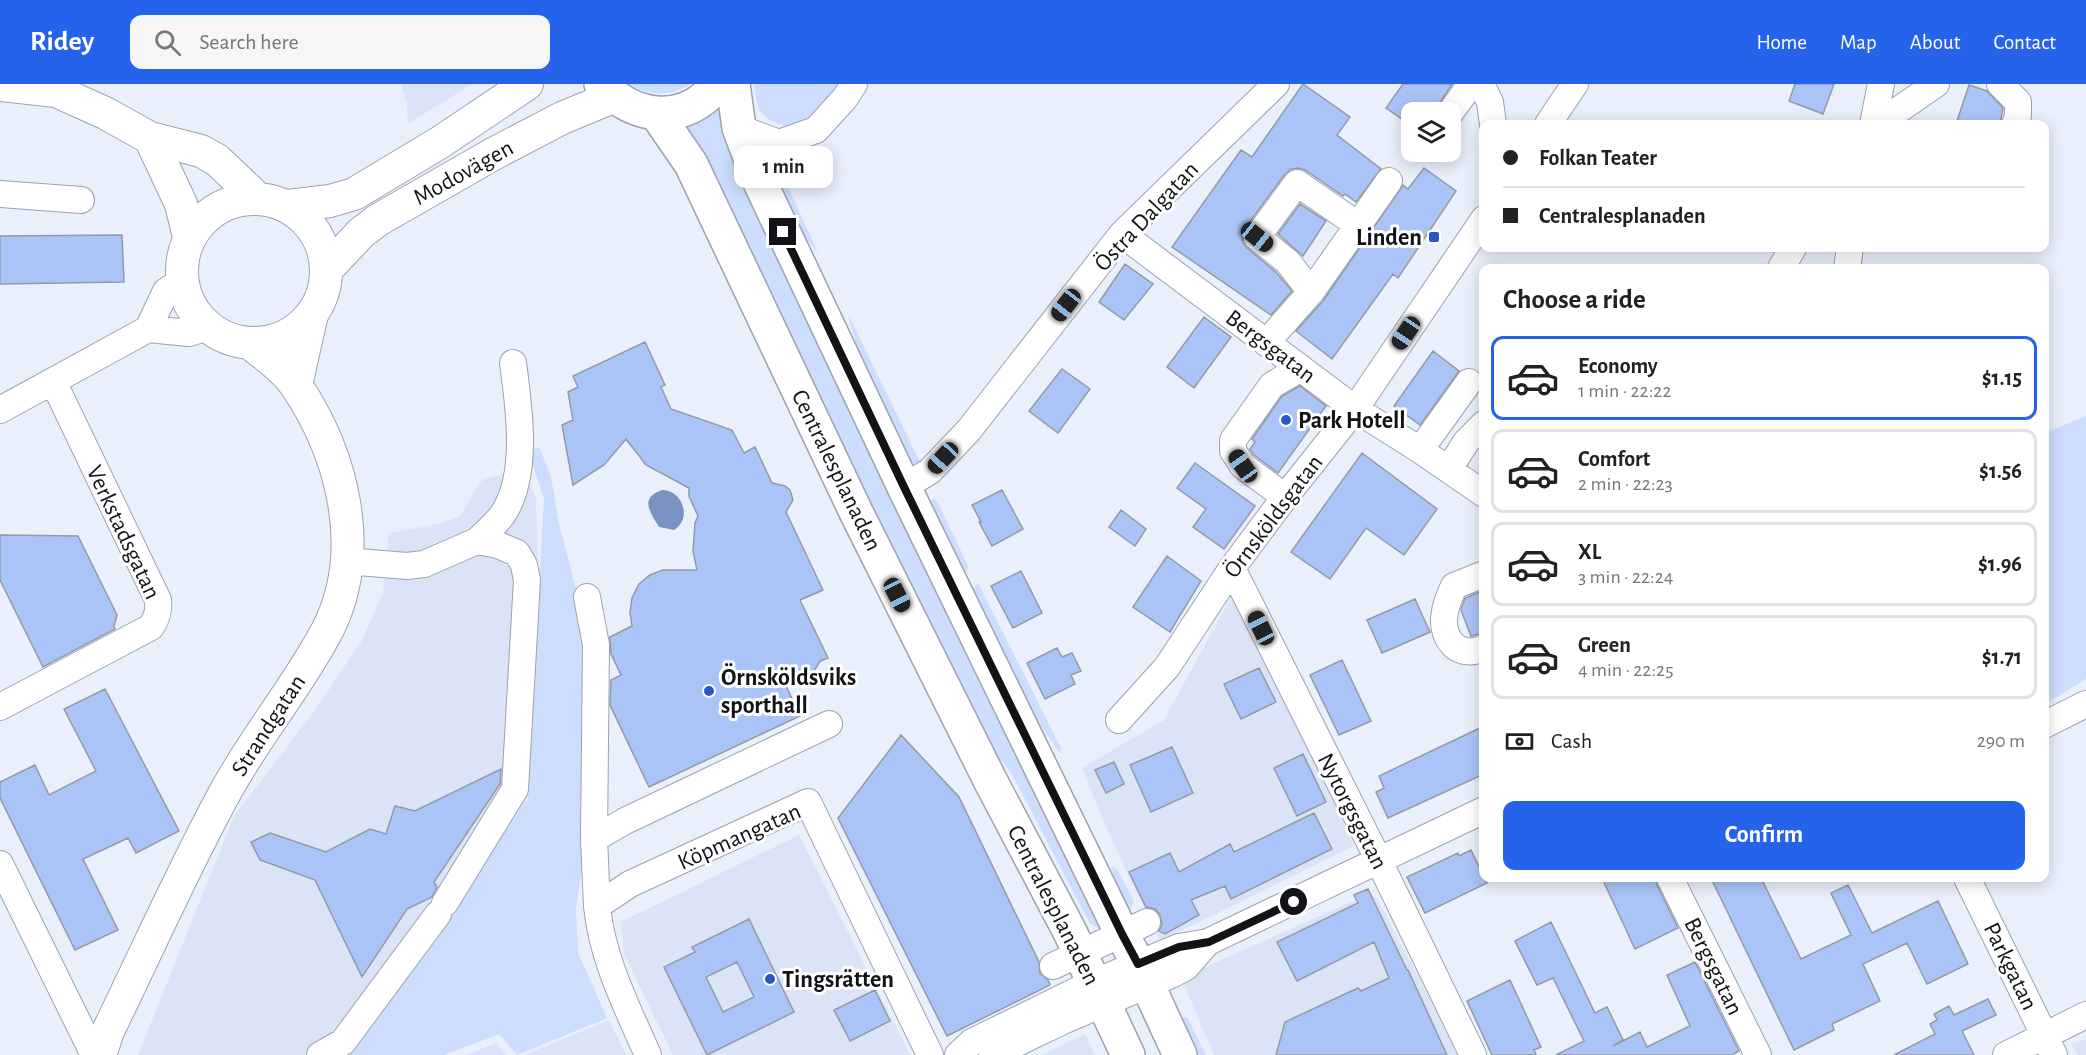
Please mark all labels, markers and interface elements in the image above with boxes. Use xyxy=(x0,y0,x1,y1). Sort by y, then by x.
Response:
search box xyxy=(130,15,550,69)
icon: search xyxy=(151,26,184,59)
text: Ridey xyxy=(30,28,94,56)
text: Search here xyxy=(199,31,299,53)
text: Home xyxy=(1756,32,1807,53)
text: Map xyxy=(1840,32,1877,53)
text: About xyxy=(1910,32,1960,53)
text: Contact xyxy=(1993,32,2056,53)
map controls xyxy=(1401,102,1461,162)
button: layers xyxy=(1401,102,1461,162)
street label: Modovägen xyxy=(410,136,517,210)
callout: 1 min xyxy=(734,145,832,187)
text: Folkan Teater xyxy=(1539,147,1657,169)
text: 1 min xyxy=(762,157,805,177)
street label: Östra Dalgatan xyxy=(1089,157,1203,276)
text: Centralesplanaden xyxy=(1539,205,1706,227)
route end xyxy=(769,218,796,245)
car xyxy=(1237,219,1277,255)
place label: Linden xyxy=(1356,226,1422,250)
marker: Linden xyxy=(1427,230,1441,244)
car xyxy=(1048,285,1084,325)
text: Choose a ride xyxy=(1503,286,1646,313)
street label: Bergsgatan xyxy=(1221,306,1320,388)
car xyxy=(1388,313,1424,353)
icon: car xyxy=(1506,351,1560,405)
text: Economy xyxy=(1578,355,1658,377)
text: $1.15 xyxy=(1982,367,2022,389)
text: 1 min · 22:22 xyxy=(1578,381,1672,401)
street label: Centralesplanaden xyxy=(787,386,885,555)
place label: Park Hotell xyxy=(1298,409,1406,433)
marker: Park Hotell xyxy=(1279,413,1293,427)
car xyxy=(924,439,962,477)
icon: car xyxy=(1506,444,1560,498)
car xyxy=(1225,446,1261,486)
text: Comfort xyxy=(1578,448,1650,470)
street label: Örnsköldsgatan xyxy=(1219,450,1328,583)
text: $1.56 xyxy=(1979,460,2022,482)
street label: Verkstadsgatan xyxy=(82,462,165,603)
text: 2 min · 22:23 xyxy=(1578,474,1673,494)
icon: car xyxy=(1506,537,1560,591)
text: XL xyxy=(1578,541,1601,563)
text: $1.96 xyxy=(1978,553,2022,575)
text: 3 min · 22:24 xyxy=(1578,567,1673,587)
car xyxy=(881,575,913,615)
car xyxy=(1245,608,1277,648)
icon: car xyxy=(1506,630,1560,684)
text: Green xyxy=(1578,634,1631,656)
text: $1.71 xyxy=(1982,646,2022,668)
text: 4 min · 22:25 xyxy=(1578,660,1674,680)
place label: Örnsköldsviks sporthall xyxy=(721,663,856,718)
street label: Strandgatan xyxy=(227,671,310,781)
marker: Örnsköldsviks sporthall xyxy=(702,684,716,698)
icon: cash xyxy=(1503,725,1536,758)
text: Cash xyxy=(1551,730,1592,752)
text: 290 m xyxy=(1977,731,2025,751)
street label: Nytorgsgatan xyxy=(1313,750,1392,873)
street label: Köpmangatan xyxy=(674,799,805,875)
button: Confirm xyxy=(1503,801,2025,870)
street label: Centralesplanaden xyxy=(1002,822,1104,989)
route start xyxy=(1280,888,1307,915)
street label: Bergsgatan xyxy=(1679,914,1747,1019)
street label: Parkgatan xyxy=(1979,919,2042,1014)
place label: Tingsrätten xyxy=(782,968,894,992)
marker: Tingsrätten xyxy=(763,972,777,986)

